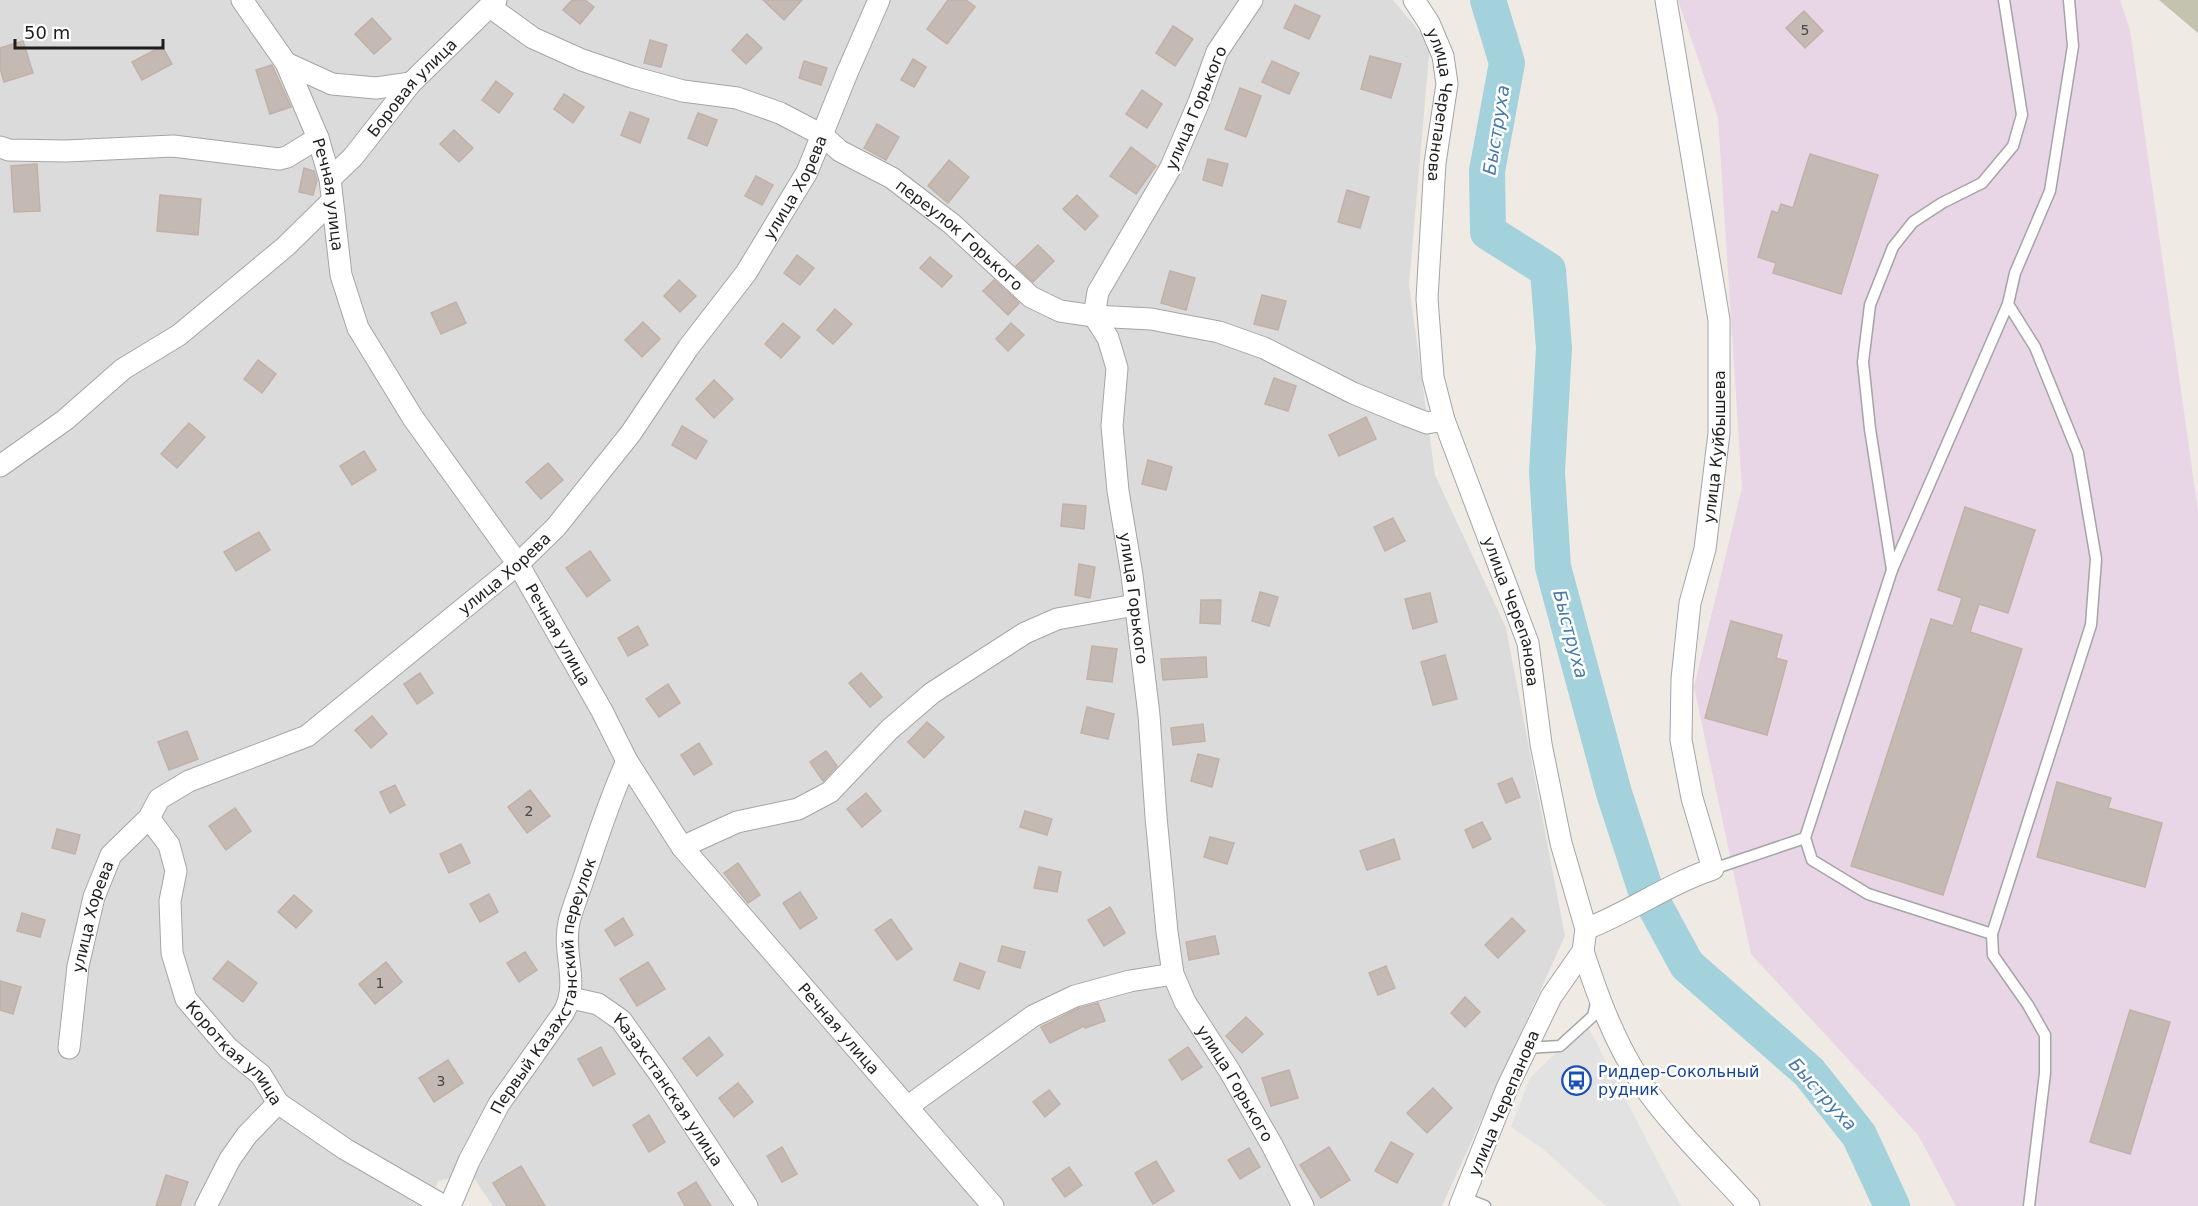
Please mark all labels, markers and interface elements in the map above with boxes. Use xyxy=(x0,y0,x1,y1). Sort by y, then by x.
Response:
scale bar xyxy=(15,12,164,50)
text: 50 m xyxy=(24,22,70,43)
house number: 5 xyxy=(1801,22,1809,38)
street label: улица Черепанова xyxy=(1423,25,1457,182)
street label: Боровая улица xyxy=(363,34,461,140)
street label: улица Горького xyxy=(1161,43,1231,173)
water label: Быструха xyxy=(1479,84,1513,176)
street label: улица Хорева xyxy=(759,132,830,243)
street label: Речная улица xyxy=(309,136,348,252)
street label: переулок Горького xyxy=(892,175,1027,294)
street label: улица Куйбышева xyxy=(1699,370,1729,524)
street label: улица Хорева xyxy=(454,528,554,618)
street label: улица Горького xyxy=(1116,531,1152,665)
street label: улица Черепанова xyxy=(1479,534,1543,687)
street label: Речная улица xyxy=(522,580,595,689)
water label: Быструха xyxy=(1549,587,1593,681)
house number: 2 xyxy=(525,803,533,819)
street label: Первый Казахстанский переулок xyxy=(486,855,599,1117)
street label: улица Хорева xyxy=(68,858,117,973)
house number: 1 xyxy=(376,975,384,991)
street label: Речная улица xyxy=(794,979,884,1078)
street label: Короткая улица xyxy=(182,997,286,1108)
street label: Казахстанская улица xyxy=(610,1009,727,1170)
street label: улица Горького xyxy=(1193,1021,1278,1145)
street label: улица Черепанова xyxy=(1465,1027,1543,1179)
water label: Быструха xyxy=(1785,1053,1861,1135)
place label: Риддер-Сокольный рудник xyxy=(1598,1062,1760,1099)
bus stop icon: Риддер-Сокольный рудник xyxy=(1561,1064,1593,1096)
house number: 3 xyxy=(437,1073,445,1089)

